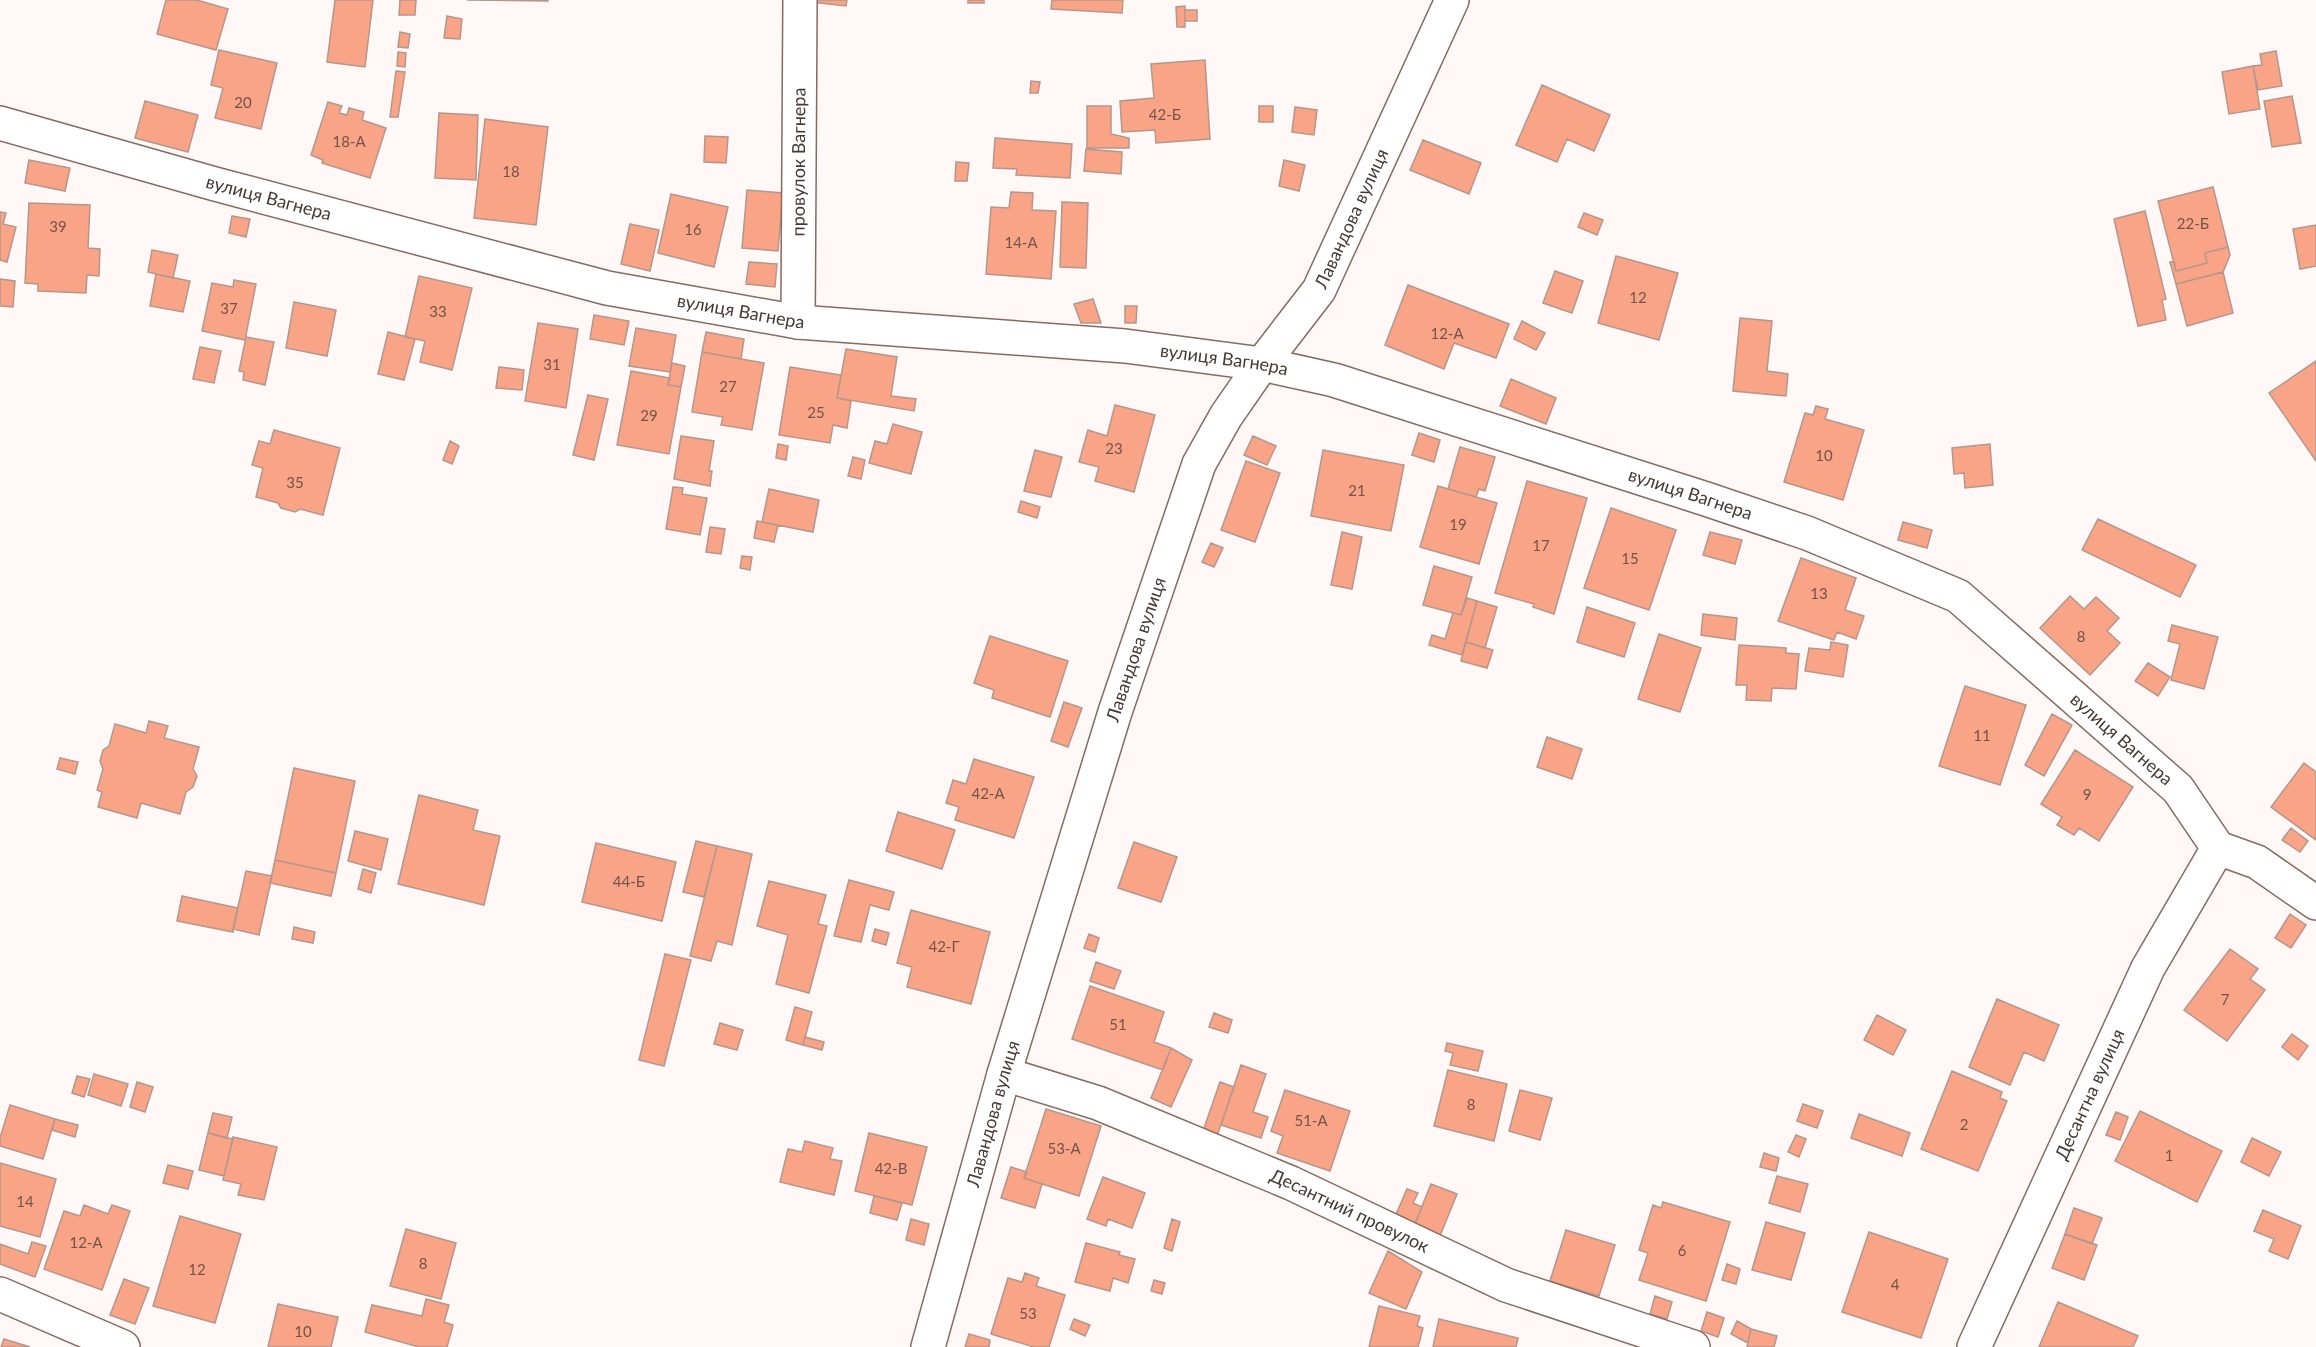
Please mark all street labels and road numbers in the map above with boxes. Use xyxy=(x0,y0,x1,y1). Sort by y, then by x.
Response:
street label: провулок Вагнера xyxy=(787,87,809,237)
street label: Лавандова вулиця xyxy=(1309,145,1392,293)
street label: вулиця Вагнера xyxy=(204,170,334,224)
street label: вулиця Вагнера xyxy=(676,289,805,332)
street label: вулиця Вагнера xyxy=(1159,339,1290,379)
street label: вулиця Вагнера xyxy=(1626,463,1755,524)
street label: Лавандова вулиця xyxy=(1100,574,1170,725)
street label: вулиця Вагнера xyxy=(2066,688,2178,789)
street label: Десантна вулиця xyxy=(2050,1025,2129,1163)
street label: Лавандова вулиця xyxy=(961,1038,1024,1190)
street label: Десантний провулок xyxy=(1267,1164,1433,1257)

